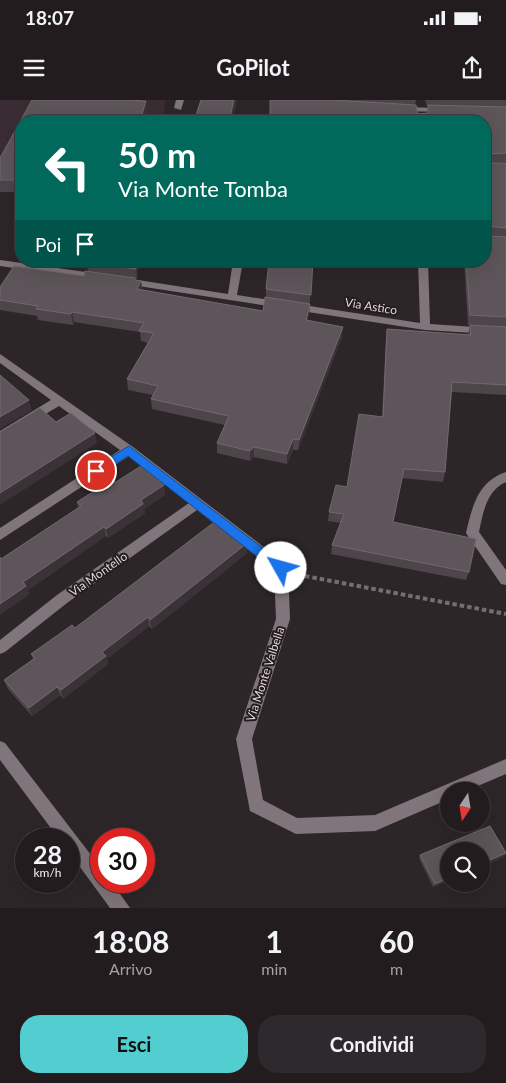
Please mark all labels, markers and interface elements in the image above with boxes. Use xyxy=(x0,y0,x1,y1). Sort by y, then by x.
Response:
text: 18:07 xyxy=(25,6,74,29)
icon: menu xyxy=(20,54,48,82)
text: GoPilot xyxy=(216,54,290,81)
icon: share xyxy=(458,54,486,82)
text: 50 m xyxy=(118,133,196,175)
icon: left xyxy=(35,135,100,200)
text: Via Monte Tomba xyxy=(118,175,288,202)
icon: arrive xyxy=(71,230,99,258)
text: Poi xyxy=(35,233,61,256)
street label: Via Astico xyxy=(344,294,398,318)
pin xyxy=(75,450,117,492)
icon: arrive xyxy=(82,457,110,485)
position arrow xyxy=(254,541,306,593)
street label: Via Montello xyxy=(66,548,130,600)
street label: Via Monte Valbella xyxy=(243,625,287,723)
north arrow xyxy=(440,782,490,832)
map controls xyxy=(440,782,490,892)
speed limit sign: 30 xyxy=(90,828,155,893)
text: 28 xyxy=(33,839,62,869)
button: search xyxy=(440,842,490,892)
text: km/h xyxy=(33,865,62,880)
text: 18:08 xyxy=(92,923,169,959)
text: 1 xyxy=(266,923,283,959)
text: 60 xyxy=(379,923,414,959)
text: Arrivo xyxy=(109,959,152,978)
text: min xyxy=(261,959,287,978)
text: m xyxy=(390,959,403,978)
button: Esci xyxy=(20,1015,248,1073)
button: Condividi xyxy=(258,1015,486,1073)

